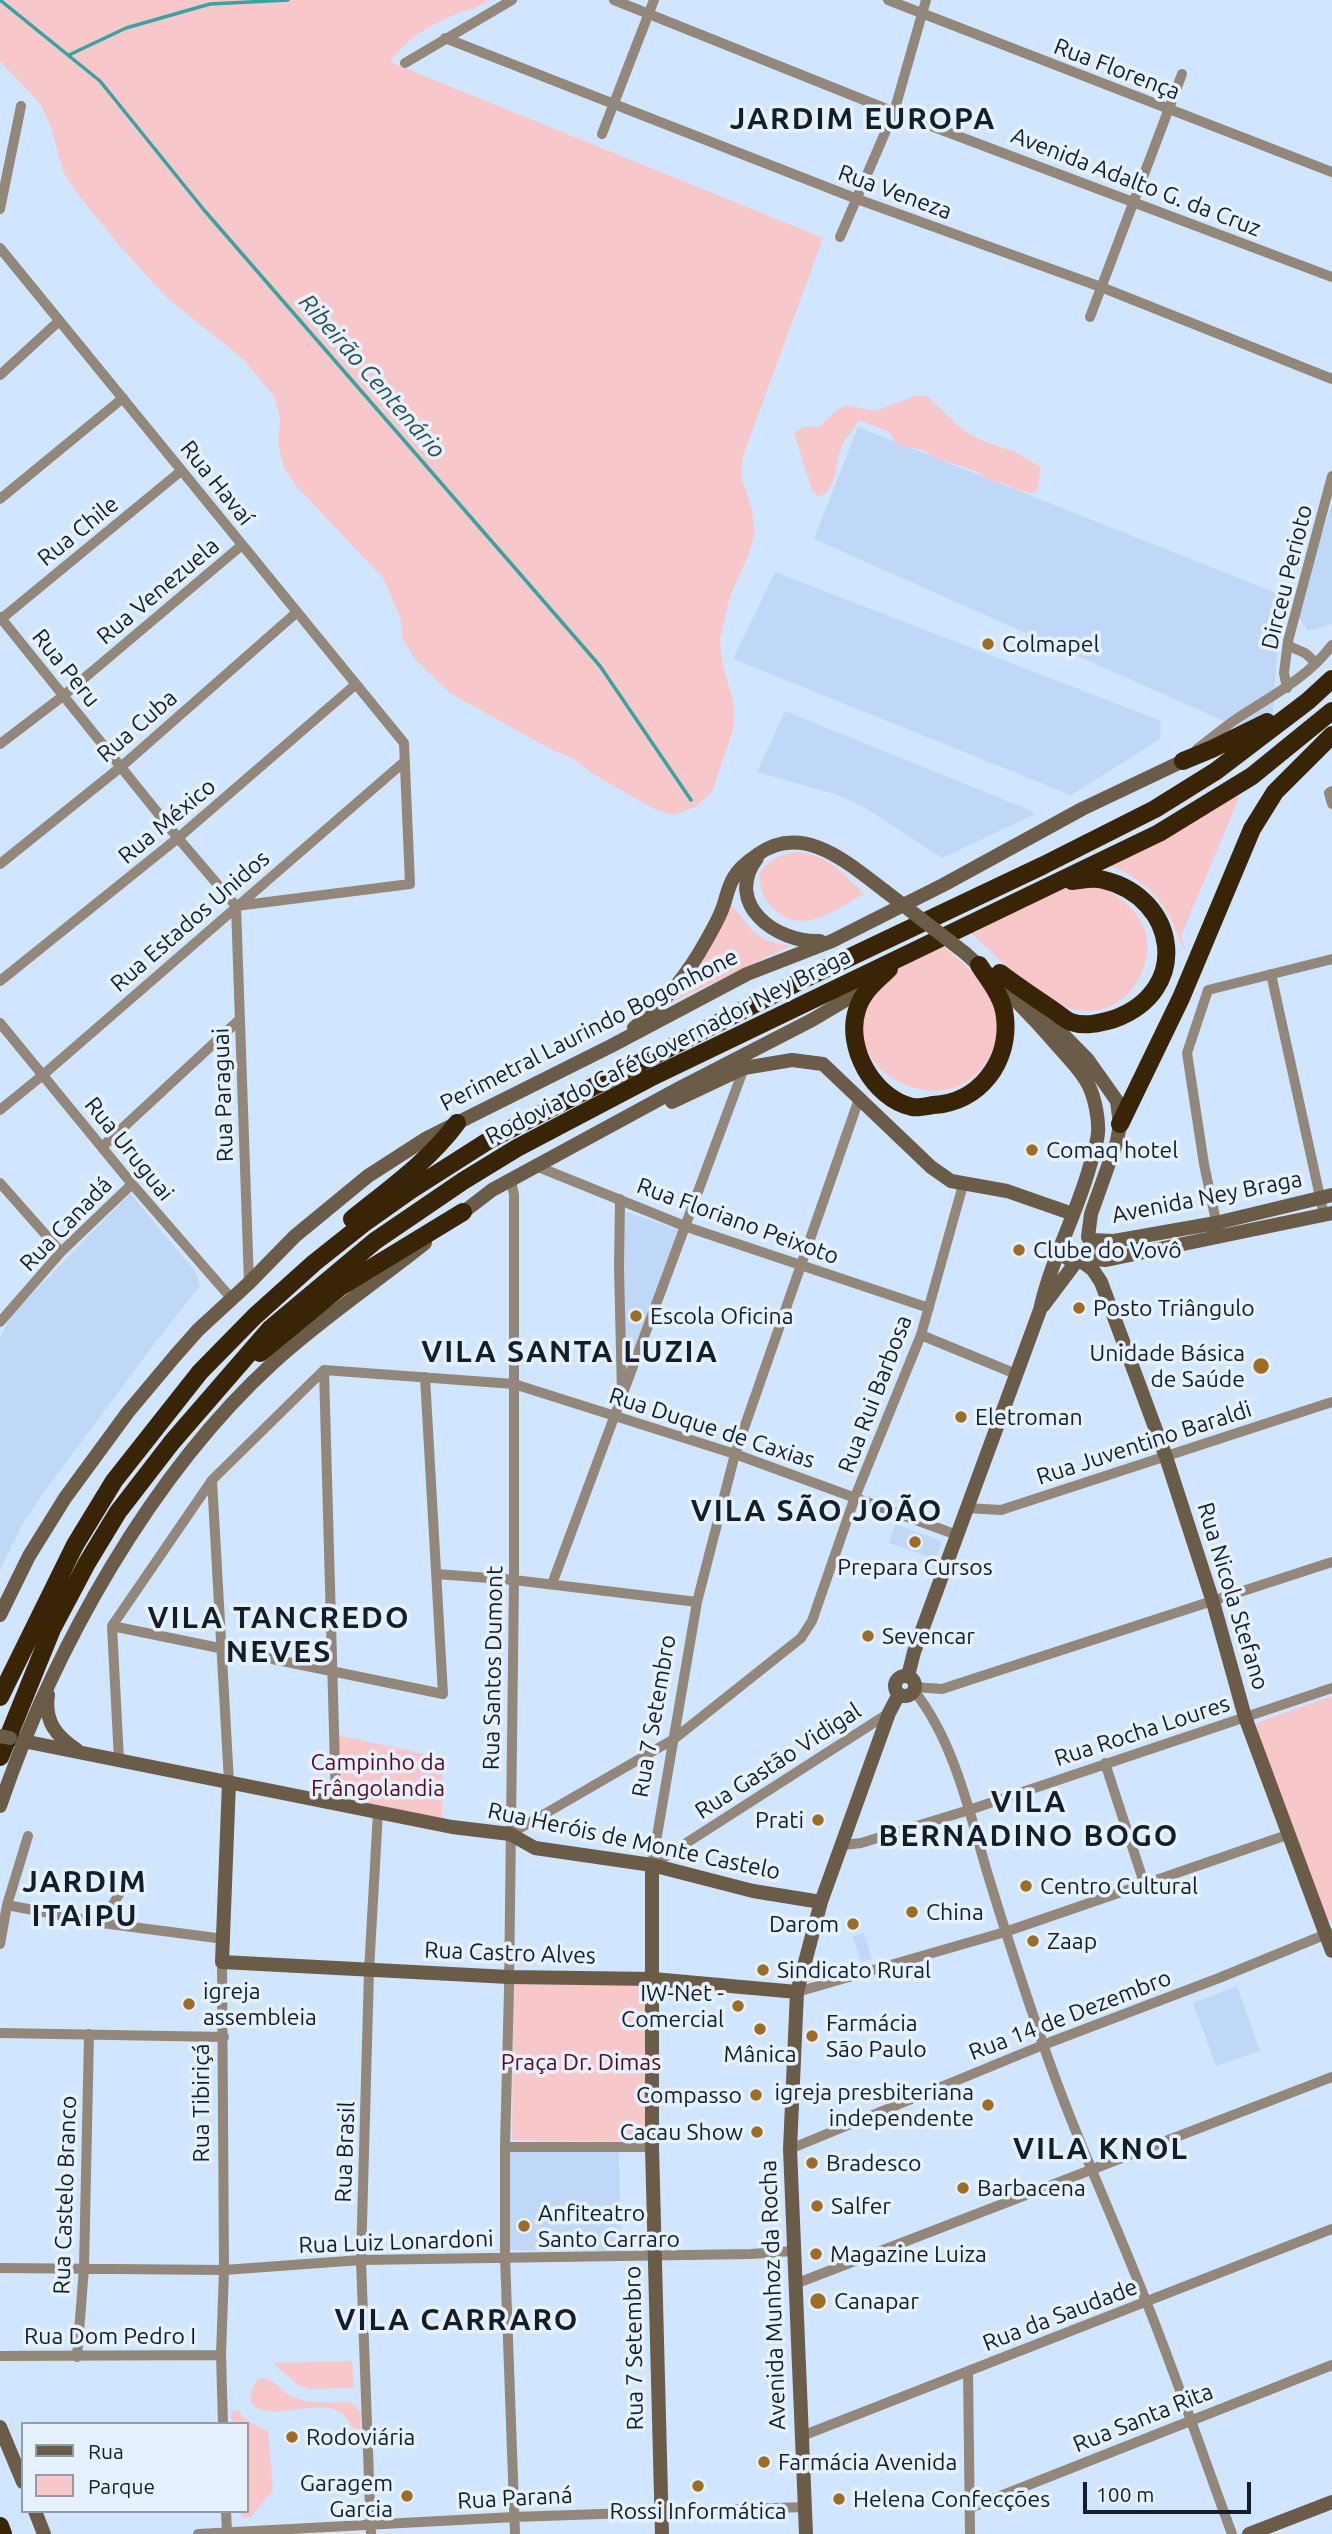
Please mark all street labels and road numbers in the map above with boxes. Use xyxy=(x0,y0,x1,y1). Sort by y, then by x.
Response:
street label: Rua Florença xyxy=(1050,32,1184,106)
street label: Avenida Adalto G. da Cruz xyxy=(1007,122,1265,242)
street label: Rua Veneza xyxy=(834,159,956,225)
street label: Rua Havaí xyxy=(174,435,260,531)
street label: Rua Chile xyxy=(32,490,124,572)
street label: Dirceu Perioto xyxy=(1256,502,1318,652)
street label: Rua Venezuela xyxy=(91,532,225,650)
street label: Rua Peru xyxy=(26,623,106,713)
street label: Rua Cuba xyxy=(91,684,183,768)
street label: Rua México xyxy=(113,772,221,870)
street label: Rua Estados Unidos xyxy=(105,844,275,998)
street label: Rodovia do Café Governador Ney Braga xyxy=(481,942,855,1150)
street label: Perimetral Laurindo Bogonhone xyxy=(436,943,742,1117)
street label: Rua Paraguai xyxy=(207,1027,239,1163)
street label: Rua Uruguai xyxy=(79,1091,179,1207)
street label: Avenida Ney Braga xyxy=(1109,1165,1305,1229)
street label: Rua Canadá xyxy=(14,1171,118,1277)
street label: Rua Floriano Peixoto xyxy=(633,1172,843,1270)
street label: Rua Rui Barbosa xyxy=(832,1311,918,1477)
street label: Rua Duque de Caxias xyxy=(606,1382,818,1474)
street label: Rua Juventino Baraldi xyxy=(1033,1395,1255,1491)
street label: Rua Nicola Stefano xyxy=(1191,1499,1275,1693)
street label: Rua Santos Dumont xyxy=(477,1566,509,1770)
street label: Rua 7 Setembro xyxy=(626,1633,682,1799)
street label: Rua Rocha Loures xyxy=(1051,1690,1233,1772)
street label: Rua Gastão Vidigal xyxy=(690,1697,866,1825)
street label: Rua Heróis de Monte Castelo xyxy=(485,1796,783,1886)
street label: Rua Castro Alves xyxy=(424,1936,596,1970)
street label: Rua 14 de Dezembro xyxy=(965,1964,1175,2066)
street label: Rua Tibiriçá xyxy=(187,2043,215,2163)
street label: Rua Castelo Branco xyxy=(48,2095,82,2295)
street label: Rua Brasil xyxy=(329,2101,361,2203)
street label: Avenida Munhoz da Rocha xyxy=(754,2159,792,2431)
street label: Rua Luiz Lonardoni xyxy=(298,2225,494,2259)
street label: Rua 7 Setembro xyxy=(619,2265,649,2431)
street label: Rua da Saudade xyxy=(979,2273,1141,2357)
street label: Rua Dom Pedro I xyxy=(24,2322,196,2350)
street label: Rua Santa Rita xyxy=(1069,2377,1217,2459)
street label: Rua Paraná xyxy=(457,2481,573,2515)

